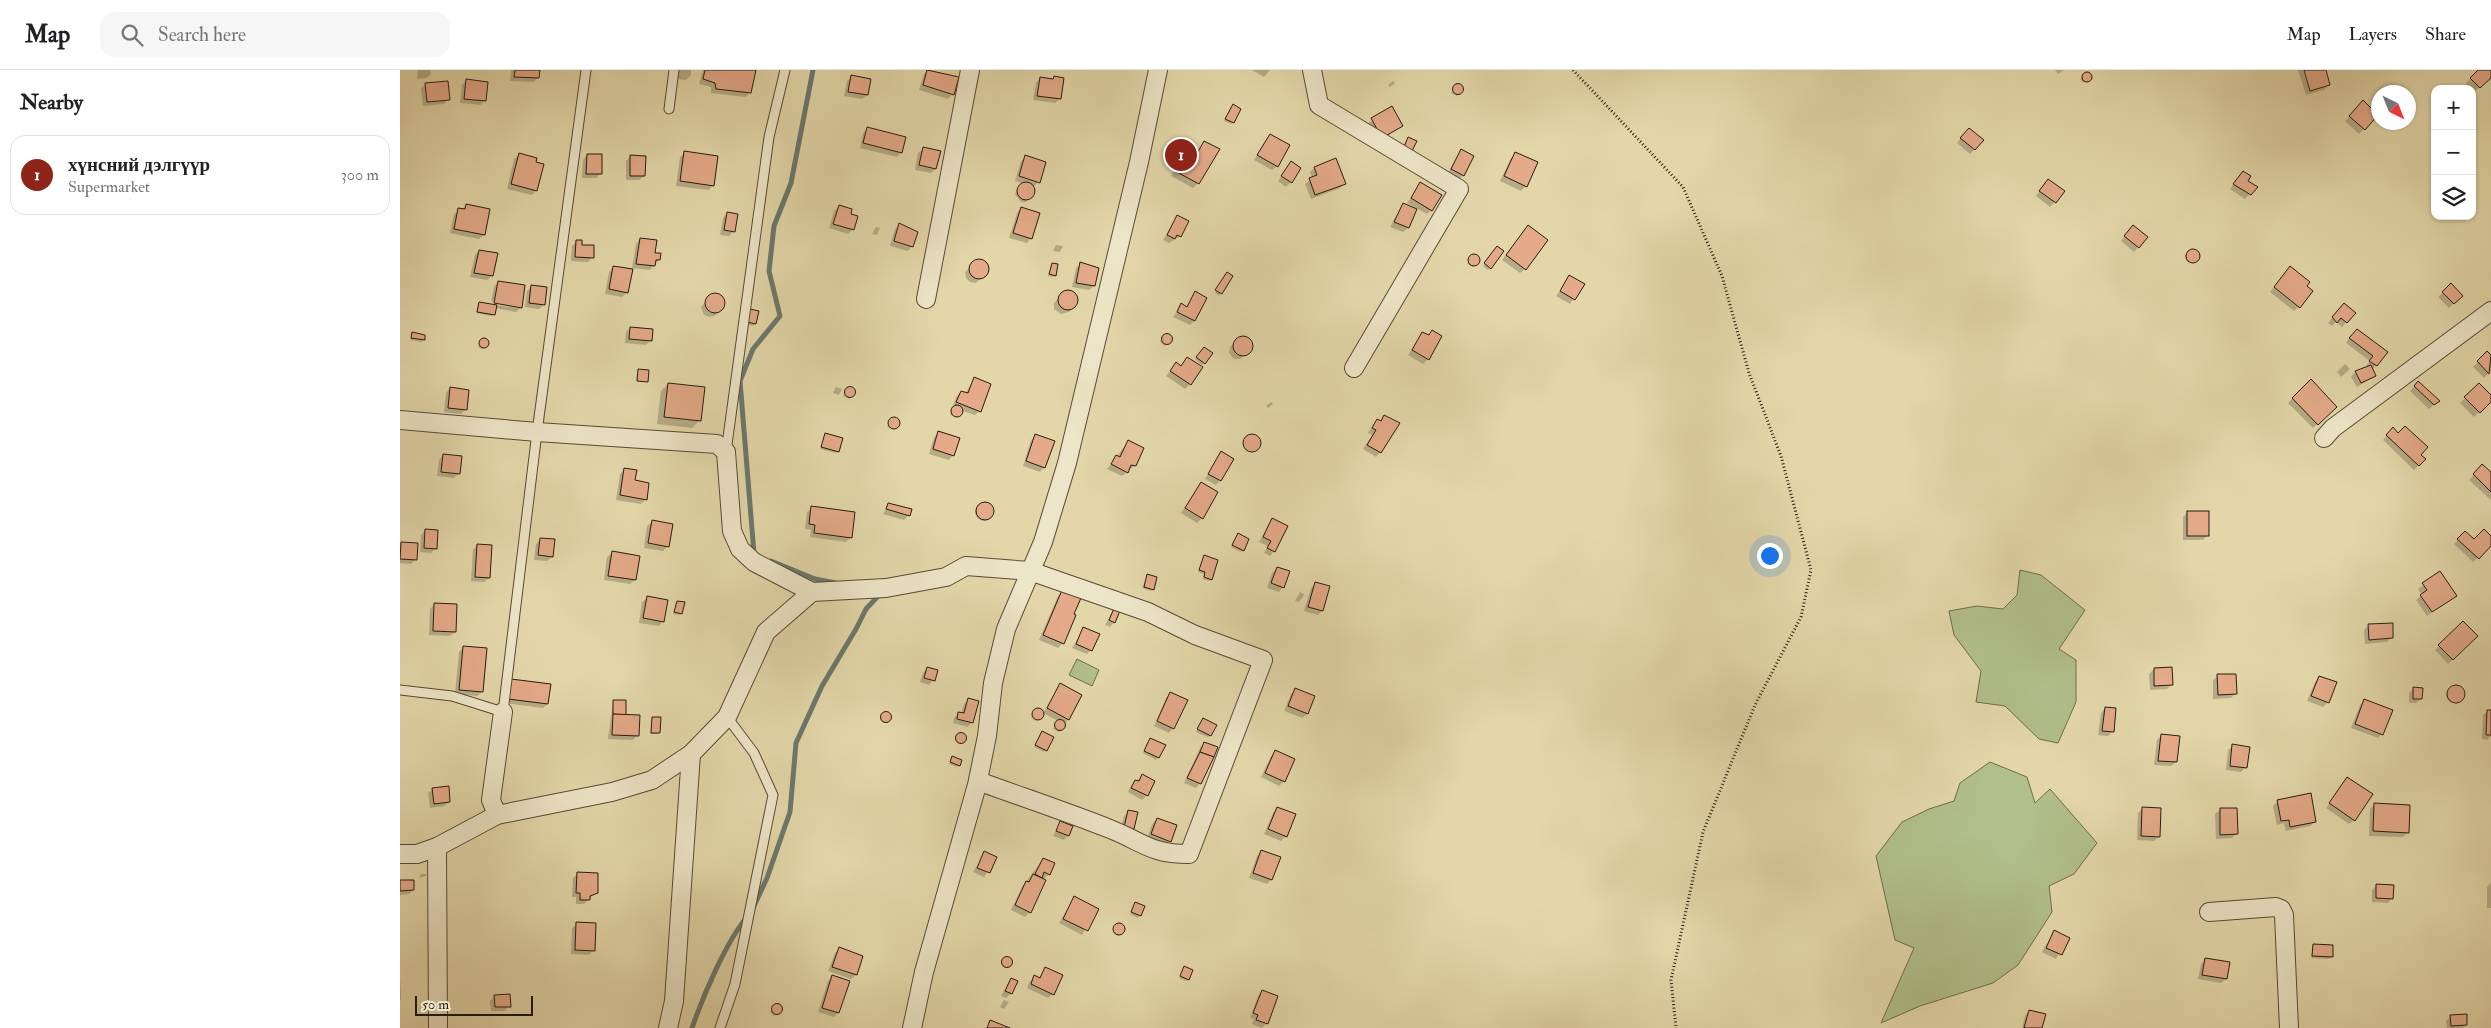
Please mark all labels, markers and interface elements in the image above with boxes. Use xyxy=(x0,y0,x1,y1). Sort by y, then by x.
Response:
search box xyxy=(100,12,450,57)
text: Map xyxy=(25,19,70,50)
icon: search xyxy=(118,21,146,49)
text: Search here xyxy=(158,23,246,47)
text: Map xyxy=(2287,23,2321,46)
text: Layers xyxy=(2349,23,2397,46)
text: Share xyxy=(2425,23,2466,46)
north arrow xyxy=(2371,85,2416,130)
map controls xyxy=(2431,85,2476,220)
button: + xyxy=(2431,85,2476,130)
text: Nearby xyxy=(20,89,83,116)
button: − xyxy=(2431,130,2476,175)
pin: 1 xyxy=(1165,136,1197,174)
text: хүнсний дэлгүүр xyxy=(68,153,210,177)
text: 1 xyxy=(34,165,40,185)
text: 300 m xyxy=(341,165,379,185)
button: layers xyxy=(2431,175,2476,220)
text: Supermarket xyxy=(68,177,150,197)
your location xyxy=(1757,543,1783,569)
scale bar xyxy=(415,993,532,1016)
text: 50 m xyxy=(422,996,449,1013)

